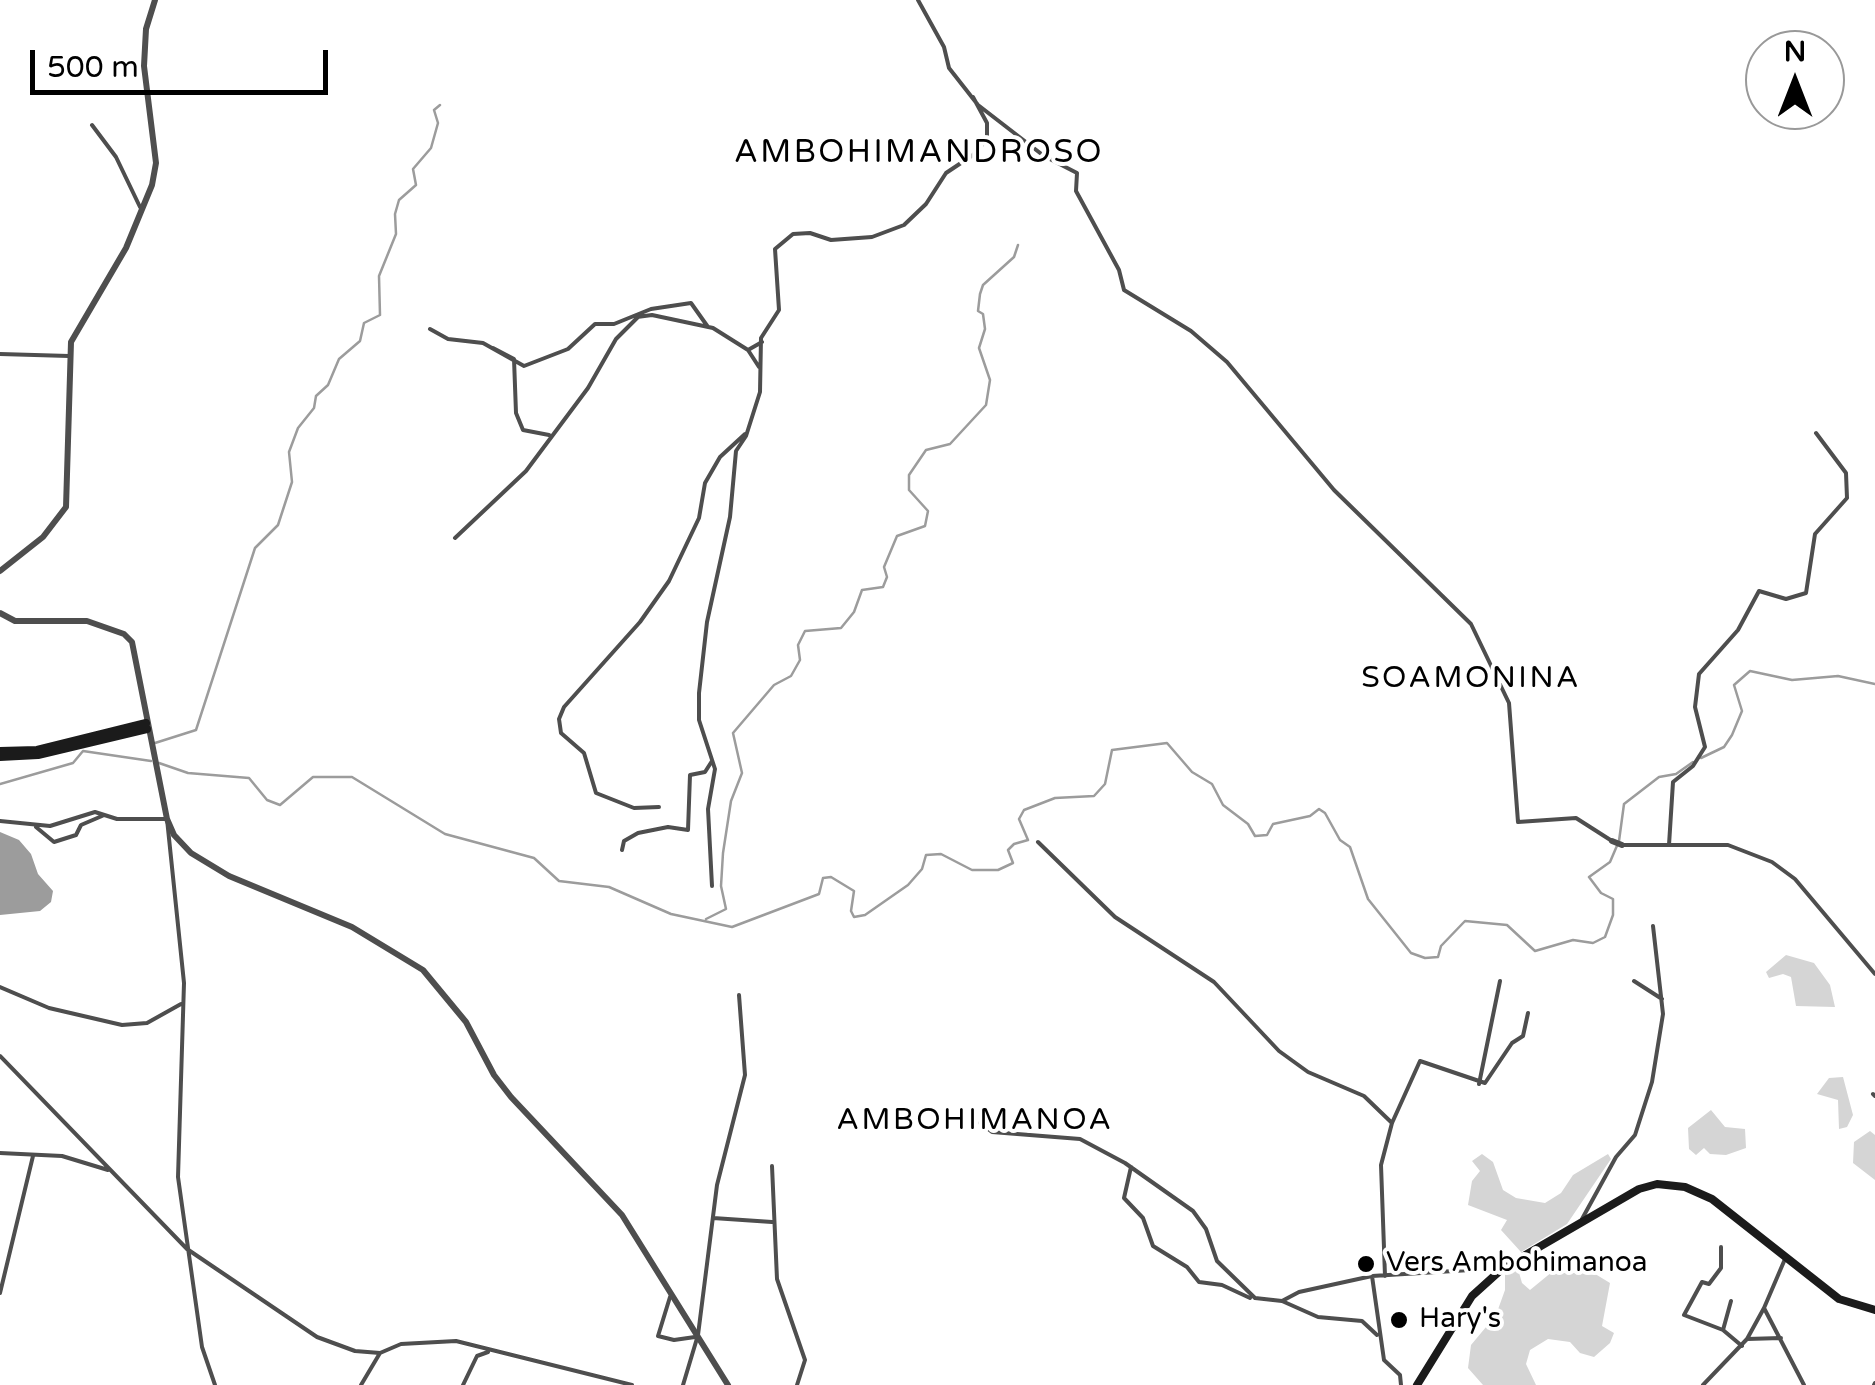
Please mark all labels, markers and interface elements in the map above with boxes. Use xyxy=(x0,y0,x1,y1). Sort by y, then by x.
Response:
scale bar xyxy=(35,30,332,92)
north arrow xyxy=(1745,30,1845,130)
text: N xyxy=(1784,35,1806,69)
text: 500 m xyxy=(47,49,139,86)
district label: AMBOHIMANDROSO xyxy=(734,135,1104,173)
district label: SOAMONINA xyxy=(1361,661,1581,697)
district label: AMBOHIMANOA xyxy=(837,1103,1113,1139)
place label: Vers Ambohimanoa xyxy=(1386,1247,1648,1281)
marker: Vers Ambohimanoa xyxy=(1355,1253,1377,1275)
place label: Hary's xyxy=(1419,1303,1501,1337)
marker: Hary's xyxy=(1388,1309,1410,1331)

